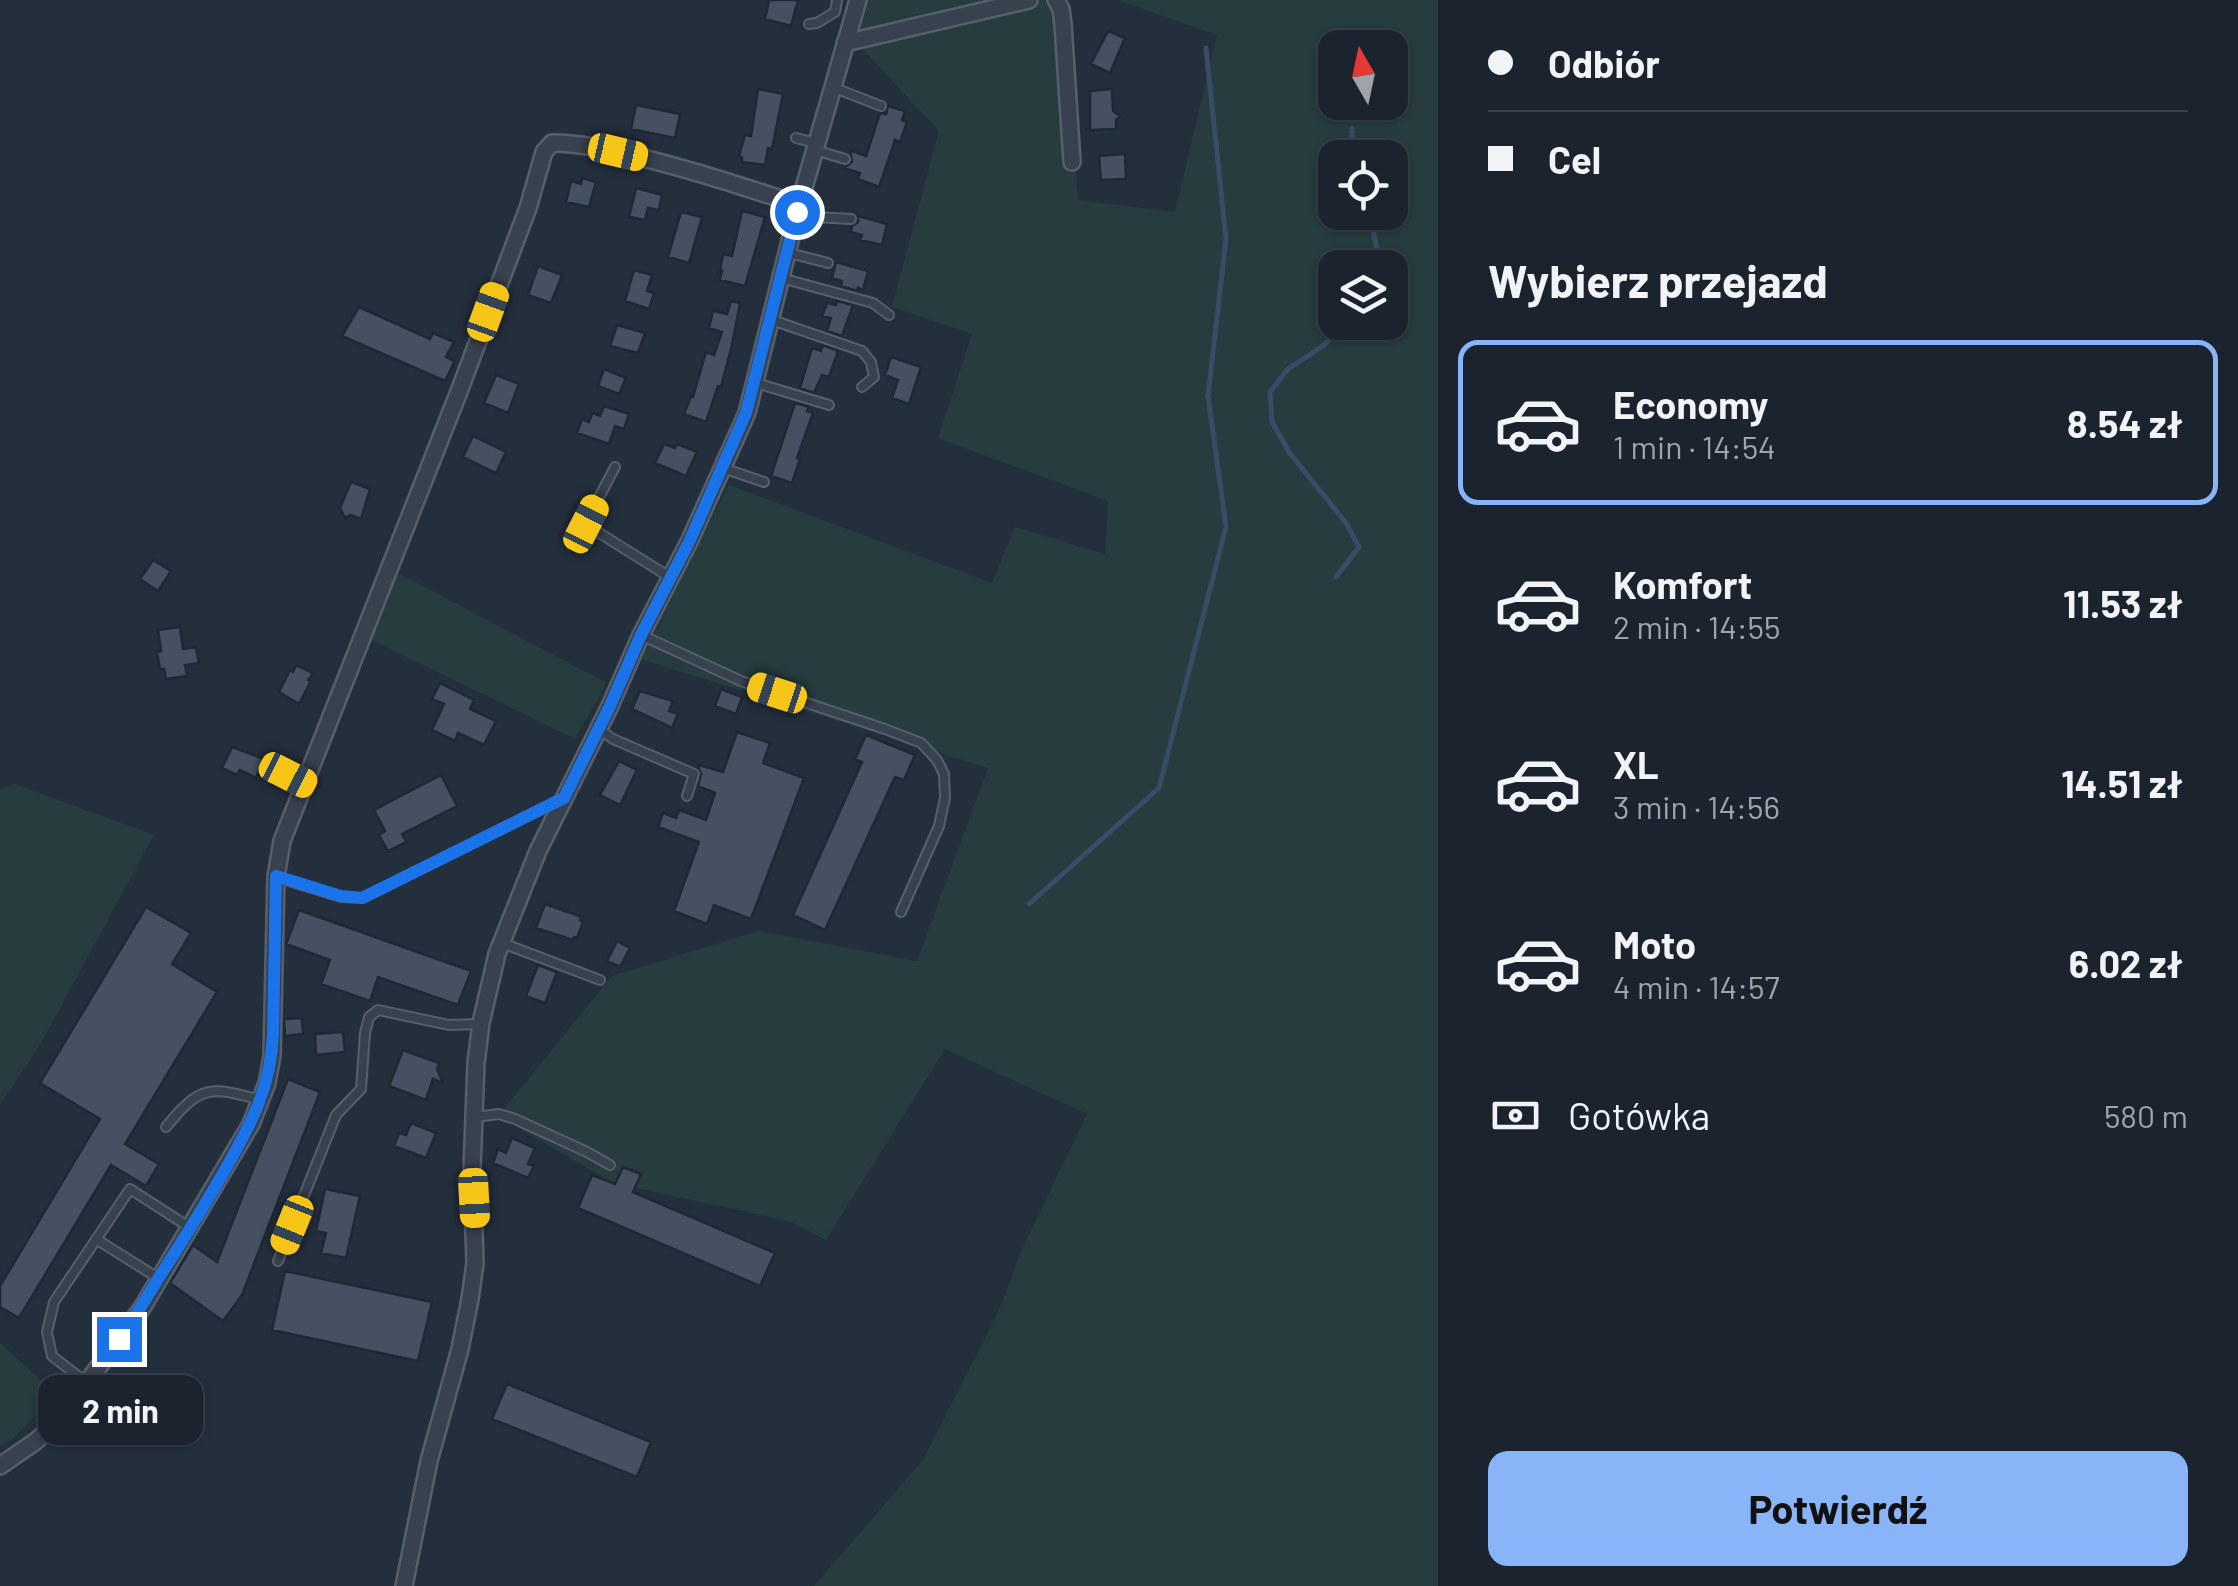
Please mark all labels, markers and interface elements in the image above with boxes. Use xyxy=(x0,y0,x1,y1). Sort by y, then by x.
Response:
north arrow xyxy=(1318,30,1408,120)
map controls xyxy=(1318,30,1408,340)
text: Odbiór xyxy=(1548,40,1660,86)
car xyxy=(585,131,651,173)
text: Cel xyxy=(1548,136,1601,182)
button: locate xyxy=(1318,140,1408,230)
route start xyxy=(775,190,820,235)
button: layers xyxy=(1318,250,1408,340)
text: Wybierz przejazd xyxy=(1488,253,1828,307)
car xyxy=(464,279,512,345)
icon: car xyxy=(1493,378,1583,468)
text: Economy xyxy=(1613,381,1768,427)
text: 8.54 zł xyxy=(2067,400,2183,446)
text: 1 min · 14:54 xyxy=(1613,427,1776,465)
car xyxy=(559,490,613,558)
icon: car xyxy=(1493,558,1583,648)
text: Komfort xyxy=(1613,561,1752,607)
text: 11.53 zł xyxy=(2063,580,2183,626)
text: 2 min · 14:55 xyxy=(1613,607,1781,645)
car xyxy=(744,669,810,717)
icon: car xyxy=(1493,738,1583,828)
text: XL xyxy=(1613,741,1659,787)
car xyxy=(254,748,322,802)
text: 14.51 zł xyxy=(2061,760,2183,806)
text: 3 min · 14:56 xyxy=(1613,787,1780,825)
icon: car xyxy=(1493,918,1583,1008)
text: Moto xyxy=(1613,921,1696,967)
text: 6.02 zł xyxy=(2069,940,2183,986)
text: 4 min · 14:57 xyxy=(1613,967,1780,1005)
icon: cash xyxy=(1488,1088,1543,1143)
text: Gotówka xyxy=(1568,1092,1710,1138)
text: 580 m xyxy=(2104,1096,2188,1134)
car xyxy=(457,1167,491,1229)
car xyxy=(267,1192,317,1258)
route end xyxy=(97,1317,142,1362)
callout: 2 min xyxy=(36,1374,202,1444)
text: 2 min xyxy=(82,1391,159,1429)
button: Potwierdź xyxy=(1488,1451,2188,1566)

